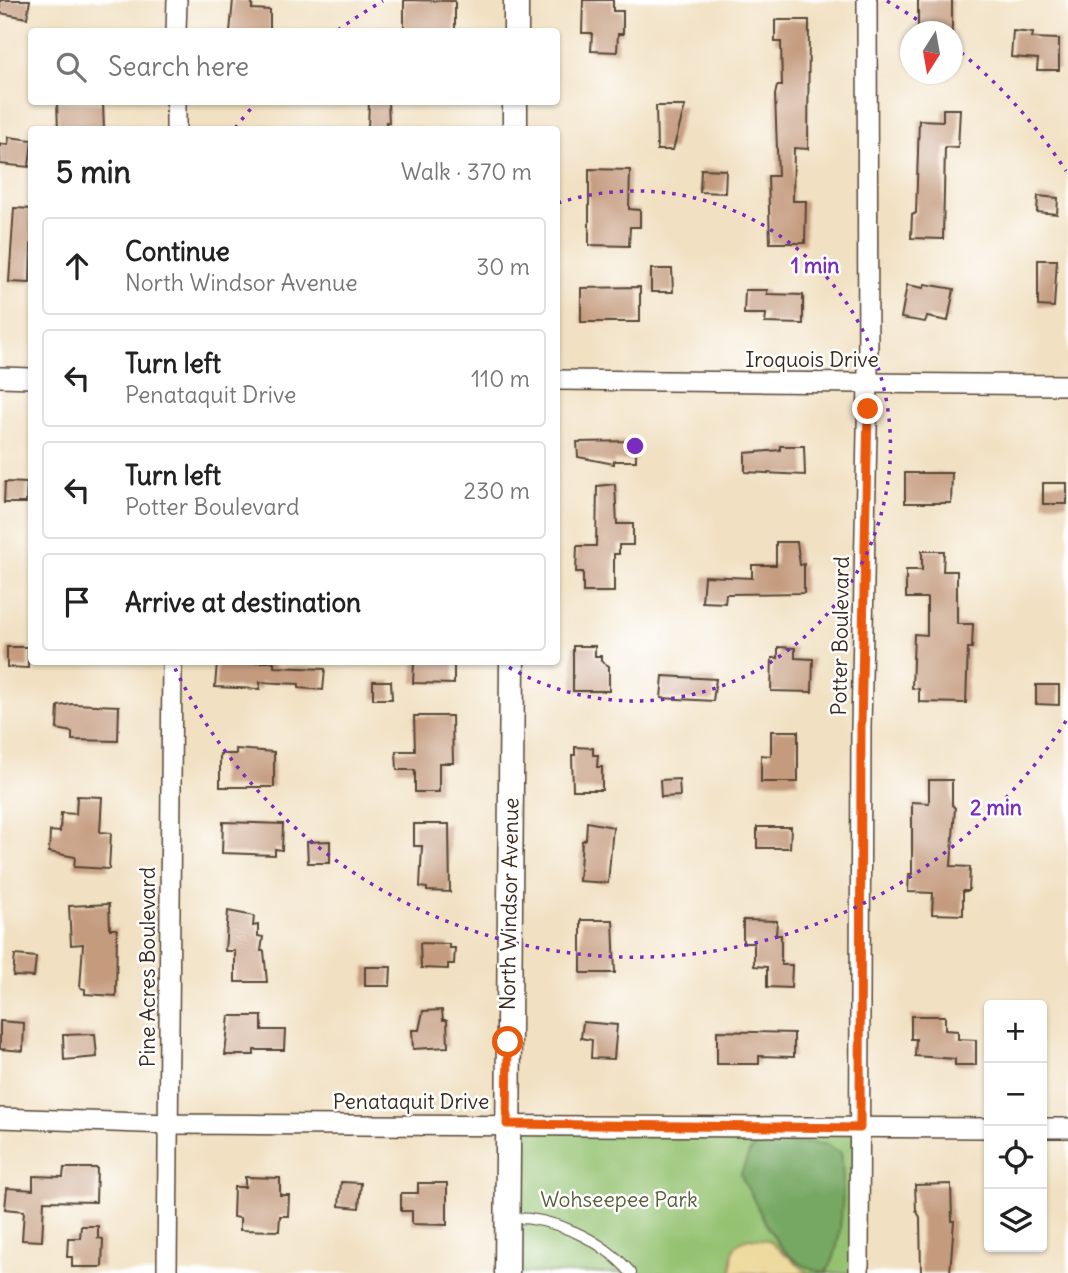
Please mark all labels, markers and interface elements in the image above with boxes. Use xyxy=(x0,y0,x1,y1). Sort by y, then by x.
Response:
north arrow xyxy=(900,21,963,84)
search box xyxy=(28,28,560,105)
icon: search xyxy=(52,48,90,86)
text: Search here xyxy=(108,50,249,83)
text: 5 min xyxy=(56,153,131,191)
text: Walk · 370 m xyxy=(401,157,532,186)
text: Continue xyxy=(125,235,230,268)
icon: ahead xyxy=(58,247,96,285)
text: 30 m xyxy=(476,252,530,281)
text: 1 min xyxy=(791,252,839,279)
text: North Windsor Avenue xyxy=(125,268,358,297)
street label: Iroquois Drive xyxy=(745,346,879,373)
text: Turn left xyxy=(125,347,221,380)
icon: left xyxy=(58,359,96,397)
text: 110 m xyxy=(471,364,530,393)
text: Penataquit Drive xyxy=(125,380,297,409)
route end xyxy=(852,393,883,424)
centre of rings xyxy=(623,434,647,458)
text: Turn left xyxy=(125,459,221,492)
icon: left xyxy=(58,471,96,509)
text: 230 m xyxy=(464,476,530,505)
text: Potter Boulevard xyxy=(125,492,299,521)
street label: Potter Boulevard xyxy=(825,556,855,716)
icon: arrive xyxy=(58,583,96,621)
text: Arrive at destination xyxy=(125,586,361,619)
text: 2 min xyxy=(970,794,1022,821)
street label: North Windsor Avenue xyxy=(494,798,524,1010)
street label: Pine Acres Boulevard xyxy=(134,867,161,1067)
map controls xyxy=(984,1000,1047,1252)
button: + xyxy=(984,1000,1047,1063)
route start xyxy=(492,1026,523,1057)
button: − xyxy=(984,1063,1047,1126)
street label: Penataquit Drive xyxy=(333,1088,489,1115)
button: locate xyxy=(984,1126,1047,1189)
park label: Wohseepee Park xyxy=(540,1186,698,1213)
button: layers xyxy=(984,1189,1047,1252)

